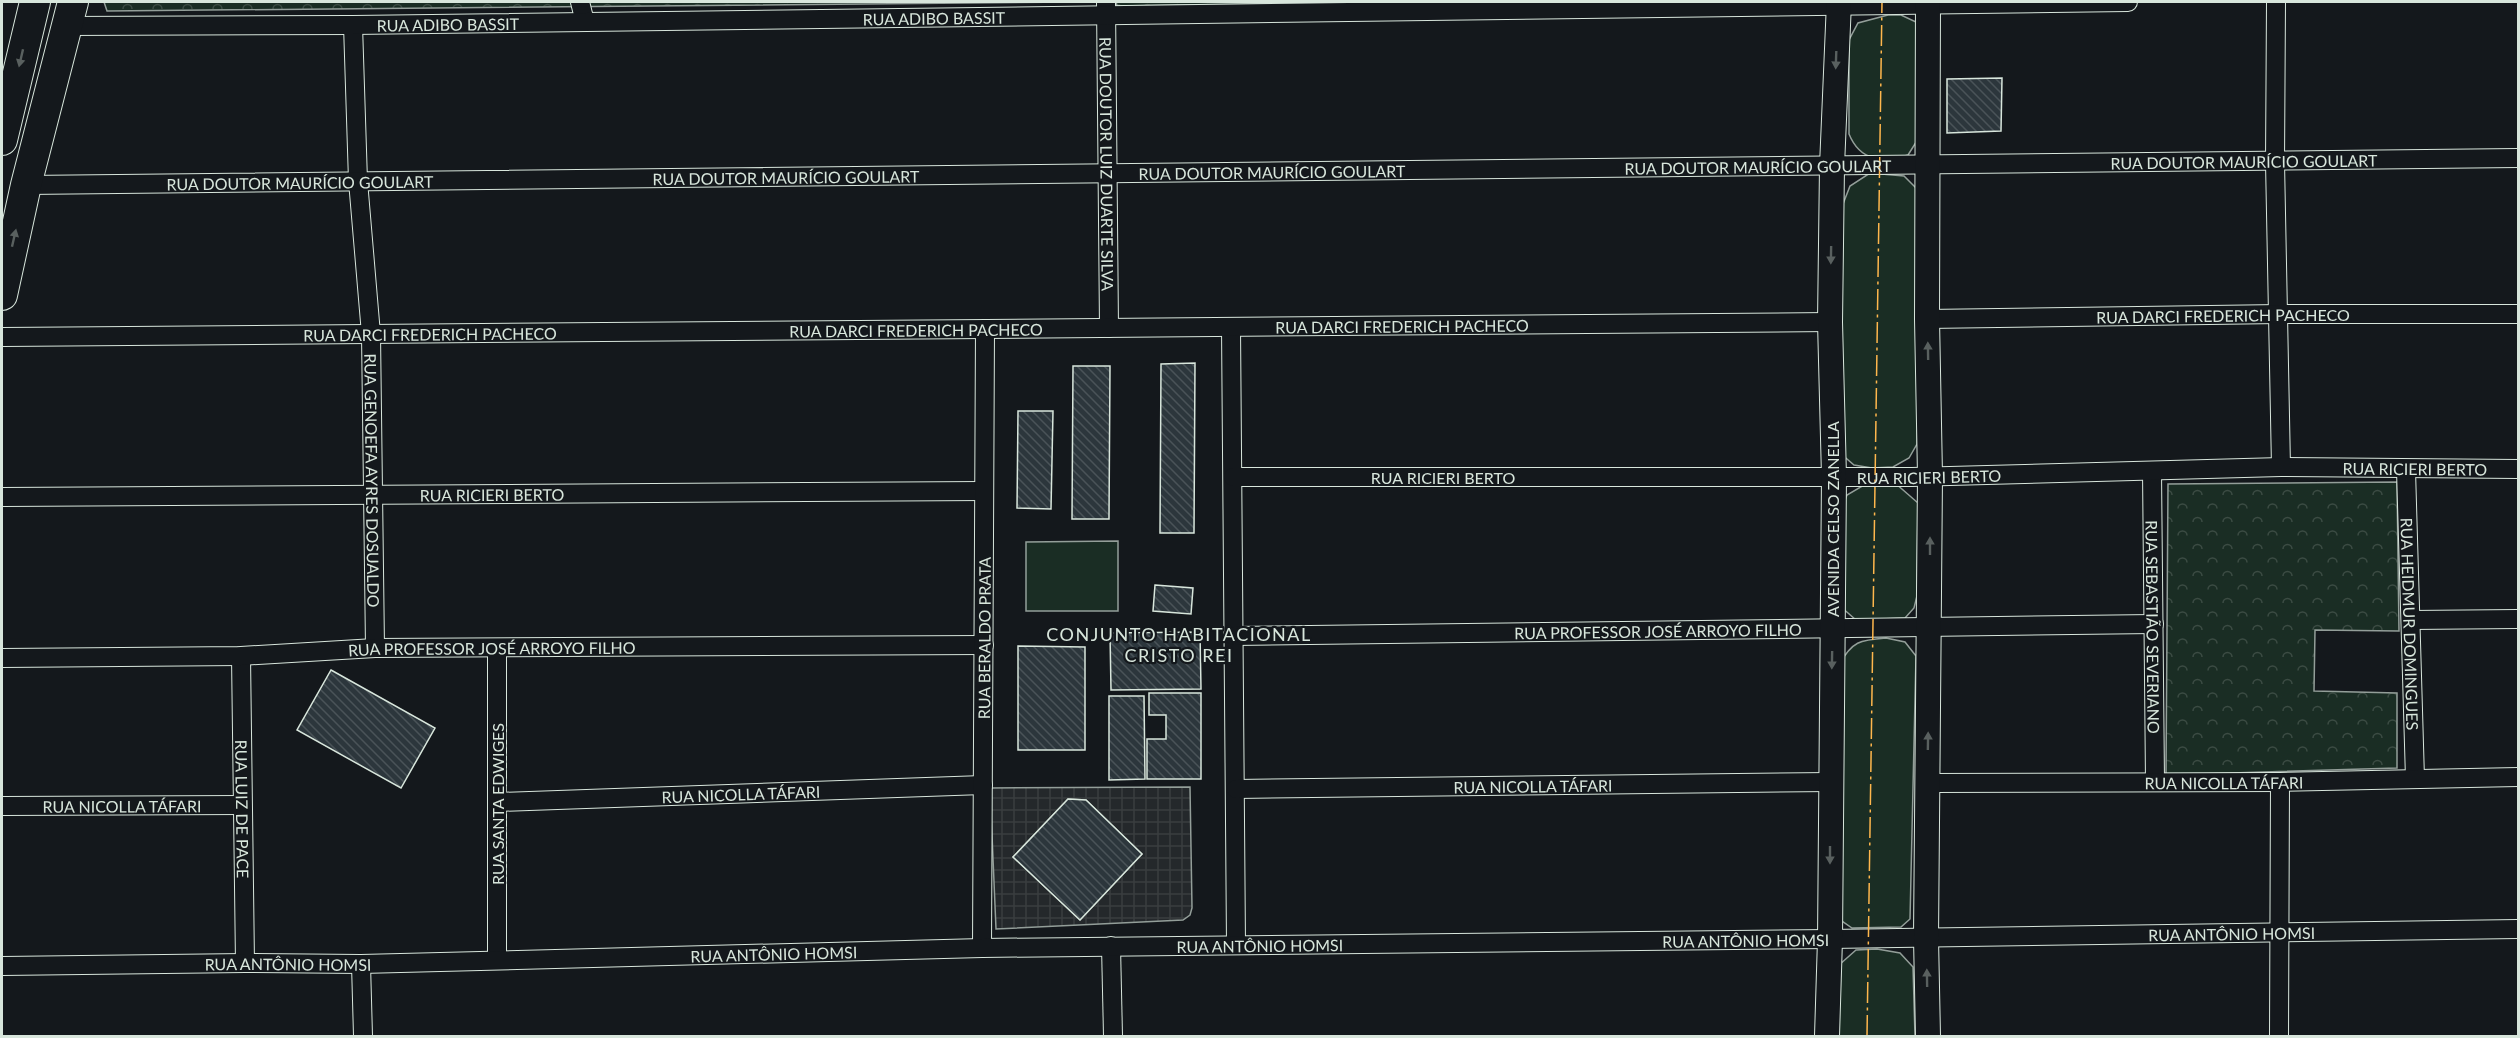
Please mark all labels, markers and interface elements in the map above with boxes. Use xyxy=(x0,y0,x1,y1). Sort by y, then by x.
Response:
street label: RUA ADIBO BASSIT xyxy=(863,7,1006,28)
street label: RUA ADIBO BASSIT xyxy=(377,13,520,34)
street label: RUA DOUTOR LUIZ DUARTE SILVA xyxy=(1097,37,1118,291)
one-way arrow xyxy=(15,49,25,67)
one-way arrow xyxy=(1832,50,1841,69)
street label: RUA DOUTOR MAURÍCIO GOULART xyxy=(2110,150,2378,172)
street label: RUA DOUTOR MAURÍCIO GOULART xyxy=(1624,155,1892,177)
street label: RUA DOUTOR MAURÍCIO GOULART xyxy=(1138,161,1406,182)
street label: RUA DOUTOR MAURÍCIO GOULART xyxy=(652,166,920,188)
street label: RUA DOUTOR MAURÍCIO GOULART xyxy=(166,171,434,193)
one-way arrow xyxy=(10,229,20,247)
one-way arrow xyxy=(1826,245,1836,264)
street label: RUA DARCI FREDERICH PACHECO xyxy=(2096,304,2350,326)
street label: RUA DARCI FREDERICH PACHECO xyxy=(1275,315,1529,336)
street label: RUA DARCI FREDERICH PACHECO xyxy=(789,319,1043,340)
street label: RUA DARCI FREDERICH PACHECO xyxy=(303,323,557,344)
one-way arrow xyxy=(1923,342,1933,361)
street label: RUA GENOEFA AYRES DOSUALDO xyxy=(362,353,384,608)
street label: AVENIDA CELSO ZANELLA xyxy=(1823,421,1842,617)
street label: RUA RICIERI BERTO xyxy=(2343,458,2487,478)
street label: RUA RICIERI BERTO xyxy=(1857,465,2002,487)
street label: RUA RICIERI BERTO xyxy=(1371,468,1515,487)
street label: RUA RICIERI BERTO xyxy=(420,484,564,504)
street label: RUA HEIDMUR DOMINGUES xyxy=(2398,517,2423,731)
street label: RUA SEBASTIÃO SEVERIANO xyxy=(2143,520,2164,734)
one-way arrow xyxy=(1925,537,1935,556)
street label: RUA BERALDO PRATA xyxy=(974,557,993,719)
street label: RUA PROFESSOR JOSÉ ARROYO FILHO xyxy=(1514,619,1802,642)
district label: CONJUNTO HABITACIONAL CRISTO REI xyxy=(1046,623,1312,666)
street label: RUA PROFESSOR JOSÉ ARROYO FILHO xyxy=(347,637,636,659)
one-way arrow xyxy=(1827,650,1837,669)
street label: RUA SANTA EDWIGES xyxy=(488,723,507,885)
one-way arrow xyxy=(1923,732,1933,751)
street label: RUA LUIZ DE PACE xyxy=(233,740,253,878)
street label: RUA NICOLLA TÁFARI xyxy=(2145,772,2304,792)
street label: RUA NICOLLA TÁFARI xyxy=(1453,775,1613,796)
street label: RUA NICOLLA TÁFARI xyxy=(661,781,821,806)
street label: RUA NICOLLA TÁFARI xyxy=(43,796,201,815)
one-way arrow xyxy=(1825,845,1835,864)
street label: RUA ANTÔNIO HOMSI xyxy=(2148,922,2315,944)
street label: RUA ANTÔNIO HOMSI xyxy=(1662,930,1829,950)
street label: RUA ANTÔNIO HOMSI xyxy=(1176,935,1343,955)
street label: RUA ANTÔNIO HOMSI xyxy=(690,942,857,965)
street label: RUA ANTÔNIO HOMSI xyxy=(204,953,372,974)
one-way arrow xyxy=(1922,969,1932,988)

